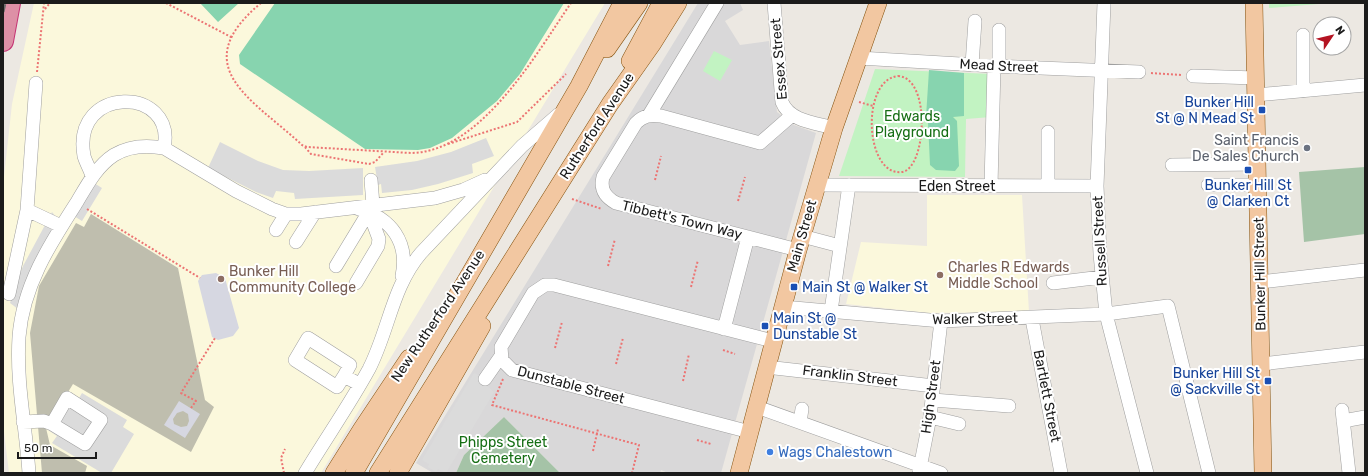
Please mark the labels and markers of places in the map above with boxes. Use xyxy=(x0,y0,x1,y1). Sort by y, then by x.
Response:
place label: Bunker Hill St @ N Mead St xyxy=(1156,94,1255,127)
marker: Bunker Hill St @ N Mead St xyxy=(1257,105,1267,115)
place label: Saint Francis De Sales Church xyxy=(1192,132,1299,165)
marker: Saint Francis De Sales Church xyxy=(1302,143,1312,153)
marker: Bunker Hill St @ Clarken Ct xyxy=(1243,165,1253,175)
place label: Bunker Hill St @ Clarken Ct xyxy=(1204,177,1292,210)
place label: Charles R Edwards Middle School xyxy=(948,259,1069,292)
place label: Bunker Hill Community College xyxy=(229,263,356,296)
marker: Charles R Edwards Middle School xyxy=(935,270,945,280)
marker: Bunker Hill Community College xyxy=(216,274,226,284)
place label: Main St @ Walker St xyxy=(802,279,929,296)
marker: Main St @ Walker St xyxy=(789,282,799,292)
place label: Main St @ Dunstable St xyxy=(773,310,858,343)
marker: Main St @ Dunstable St xyxy=(760,321,770,331)
place label: Bunker Hill St @ Sackville St xyxy=(1170,365,1261,398)
marker: Bunker Hill St @ Sackville St xyxy=(1263,376,1273,386)
place label: Wags Chalestown xyxy=(778,444,893,461)
marker: Wags Chalestown xyxy=(765,447,775,457)

